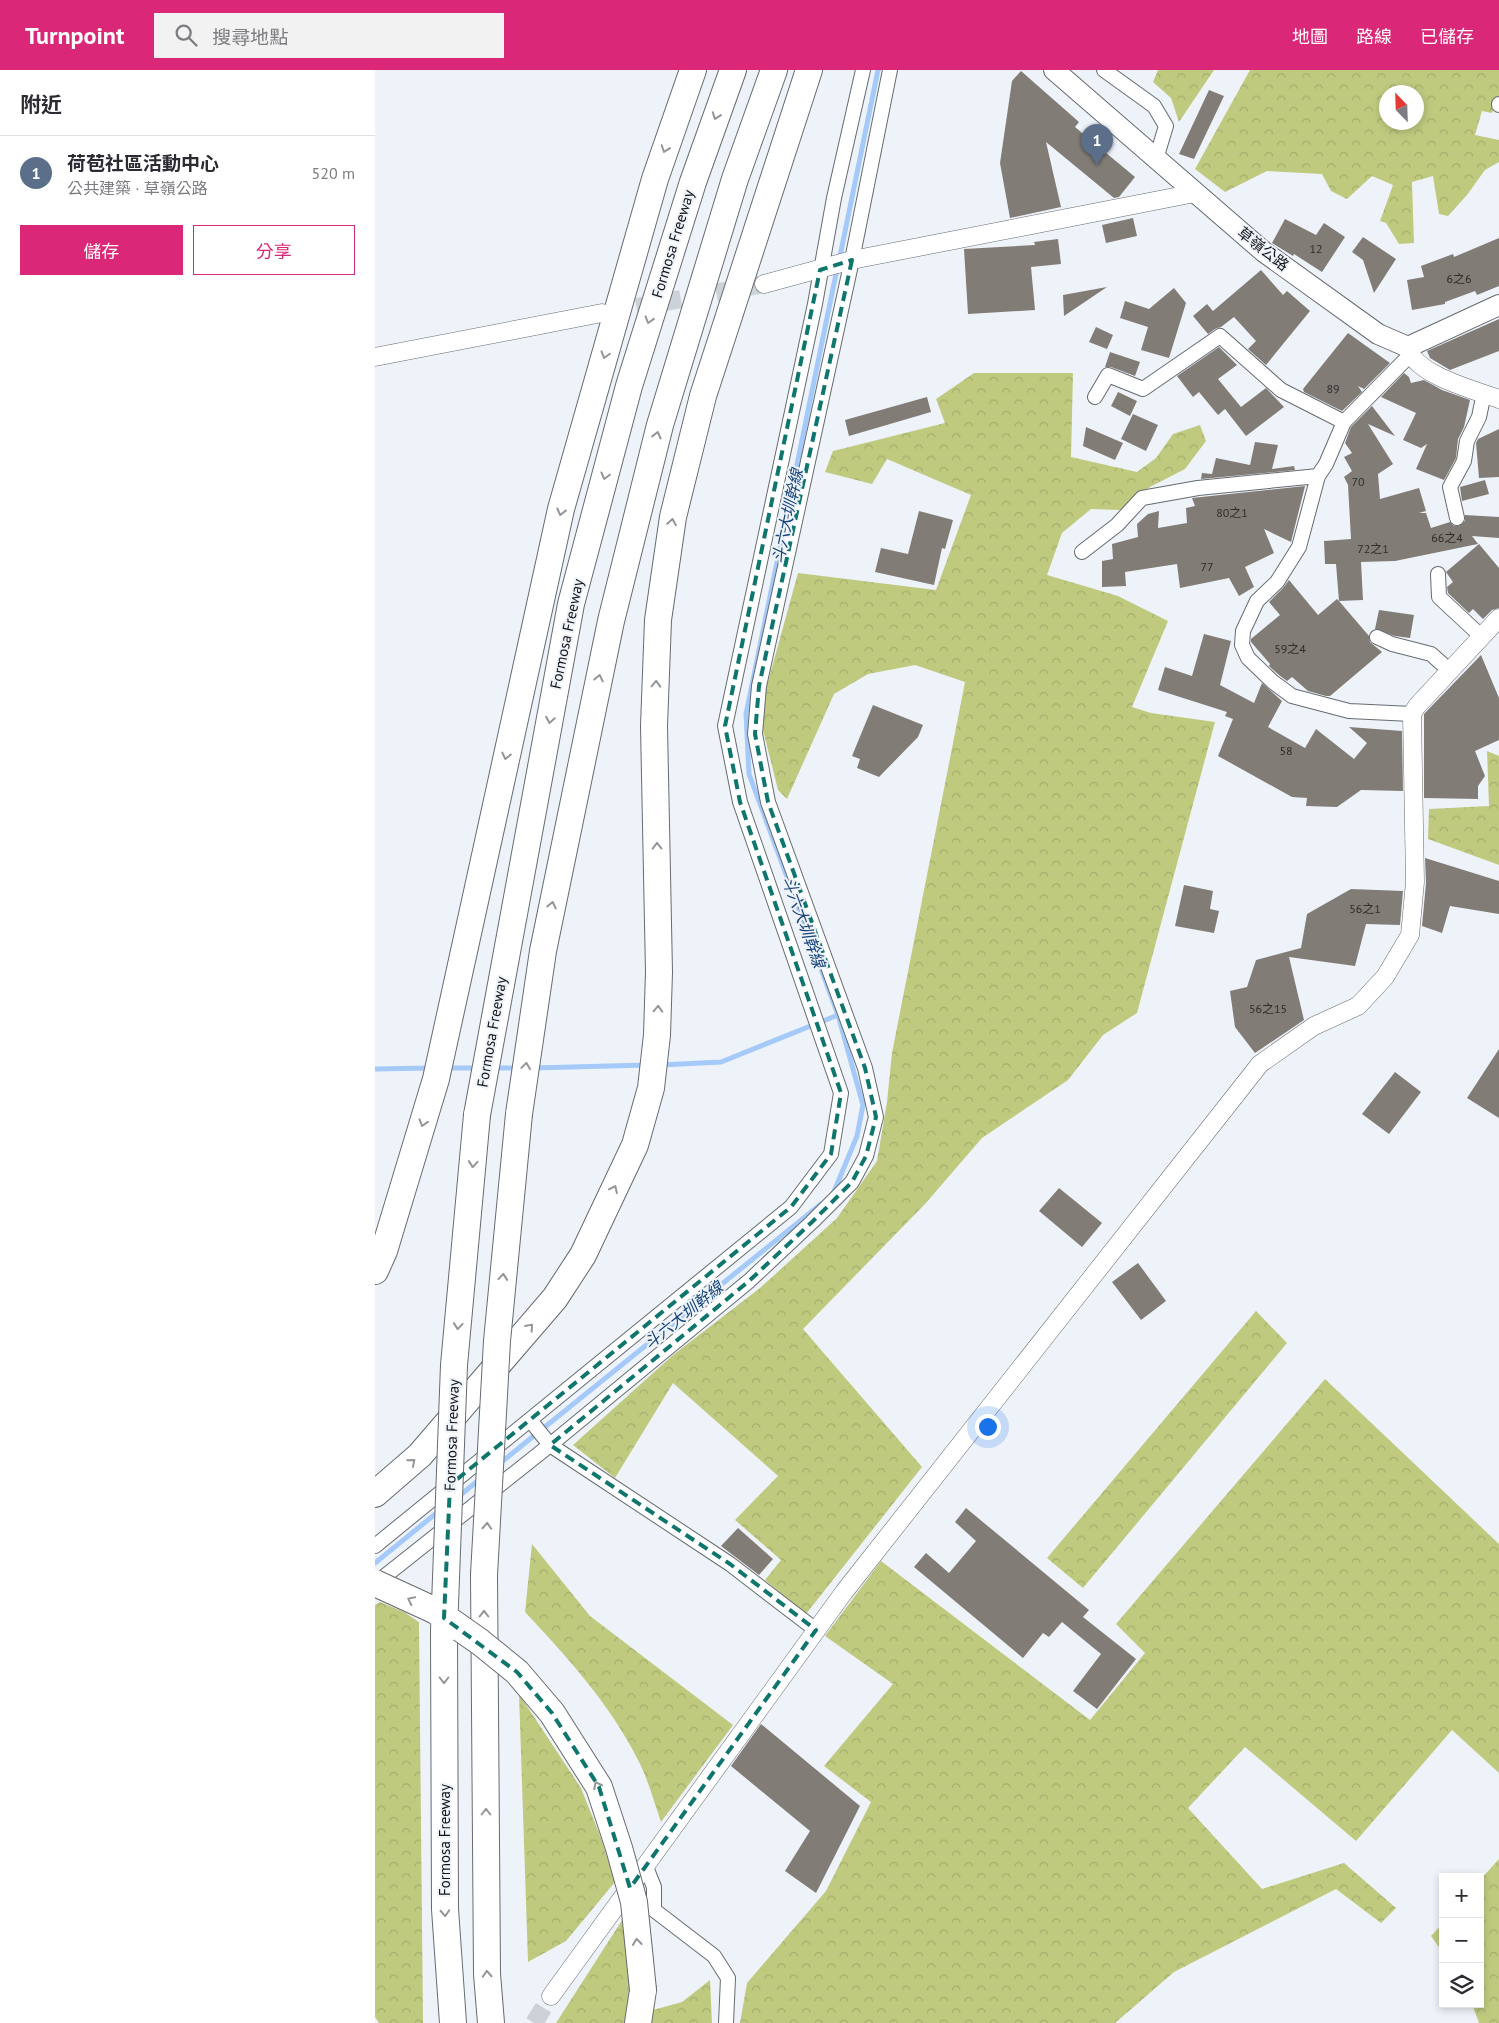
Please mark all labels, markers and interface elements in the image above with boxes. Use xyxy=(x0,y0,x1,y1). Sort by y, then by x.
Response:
search box xyxy=(154,13,504,58)
text: Turnpoint xyxy=(25,20,124,51)
icon: search xyxy=(172,21,200,49)
text: 搜尋地點 xyxy=(212,25,288,49)
text: 地圖 xyxy=(1292,25,1328,48)
text: 路線 xyxy=(1356,25,1392,48)
text: 已儲存 xyxy=(1420,25,1474,48)
north arrow xyxy=(1379,85,1424,130)
text: 附近 xyxy=(20,91,62,118)
one-way arrow xyxy=(712,111,722,120)
pin: 1 xyxy=(1081,124,1113,165)
one-way arrow xyxy=(661,144,671,153)
text: 荷苞社區活動中心 xyxy=(67,151,219,175)
text: 1 xyxy=(31,163,41,183)
text: 520 m xyxy=(312,163,355,183)
text: 公共建築 · 草嶺公路 xyxy=(67,178,208,198)
street label: Formosa Freeway xyxy=(647,187,698,300)
street label: 草嶺公路 xyxy=(1234,223,1293,275)
button: 儲存 xyxy=(20,225,183,275)
button: 分享 xyxy=(193,225,355,275)
house number: 12 xyxy=(1309,241,1323,256)
house number: 6之6 xyxy=(1446,271,1472,286)
one-way arrow xyxy=(645,316,655,324)
one-way arrow xyxy=(600,351,610,359)
house number: 89 xyxy=(1326,381,1340,396)
one-way arrow xyxy=(652,431,662,439)
water label: 斗六大圳幹線 xyxy=(767,465,807,565)
one-way arrow xyxy=(600,472,610,480)
house number: 70 xyxy=(1351,474,1365,489)
house number: 80之1 xyxy=(1216,505,1248,520)
one-way arrow xyxy=(556,507,567,516)
one-way arrow xyxy=(667,518,677,527)
house number: 66之4 xyxy=(1431,530,1463,545)
house number: 72之1 xyxy=(1357,541,1389,556)
house number: 77 xyxy=(1200,559,1214,574)
street label: Formosa Freeway xyxy=(546,577,587,691)
house number: 59之4 xyxy=(1274,641,1306,656)
one-way arrow xyxy=(593,673,604,682)
one-way arrow xyxy=(650,680,661,688)
one-way arrow xyxy=(545,716,555,724)
house number: 58 xyxy=(1279,743,1293,758)
one-way arrow xyxy=(501,751,512,760)
one-way arrow xyxy=(652,842,662,850)
water label: 斗六大圳幹線 xyxy=(778,873,830,972)
one-way arrow xyxy=(546,901,557,910)
house number: 56之1 xyxy=(1349,901,1381,916)
street label: Formosa Freeway xyxy=(472,975,511,1089)
house number: 56之15 xyxy=(1249,1001,1287,1016)
one-way arrow xyxy=(653,1004,663,1012)
one-way arrow xyxy=(520,1061,531,1069)
one-way arrow xyxy=(418,1118,428,1126)
one-way arrow xyxy=(468,1160,479,1168)
one-way arrow xyxy=(608,1185,618,1194)
one-way arrow xyxy=(497,1272,508,1280)
water label: 斗六大圳幹線 xyxy=(639,1276,728,1353)
one-way arrow xyxy=(453,1322,464,1330)
one-way arrow xyxy=(525,1323,534,1332)
street label: Formosa Freeway xyxy=(440,1379,463,1491)
your location xyxy=(975,1414,1001,1440)
one-way arrow xyxy=(406,1460,415,1468)
one-way arrow xyxy=(481,1522,492,1530)
one-way arrow xyxy=(407,1595,416,1606)
one-way arrow xyxy=(479,1610,489,1618)
one-way arrow xyxy=(439,1677,449,1685)
one-way arrow xyxy=(593,1782,603,1791)
street label: Formosa Freeway xyxy=(435,1784,454,1896)
one-way arrow xyxy=(481,1808,491,1816)
map controls xyxy=(1439,1873,1484,2008)
button: + xyxy=(1439,1873,1484,1918)
one-way arrow xyxy=(440,1909,451,1917)
button: − xyxy=(1439,1918,1484,1963)
one-way arrow xyxy=(632,1937,643,1945)
button: layers xyxy=(1439,1963,1484,2008)
one-way arrow xyxy=(482,1970,493,1978)

